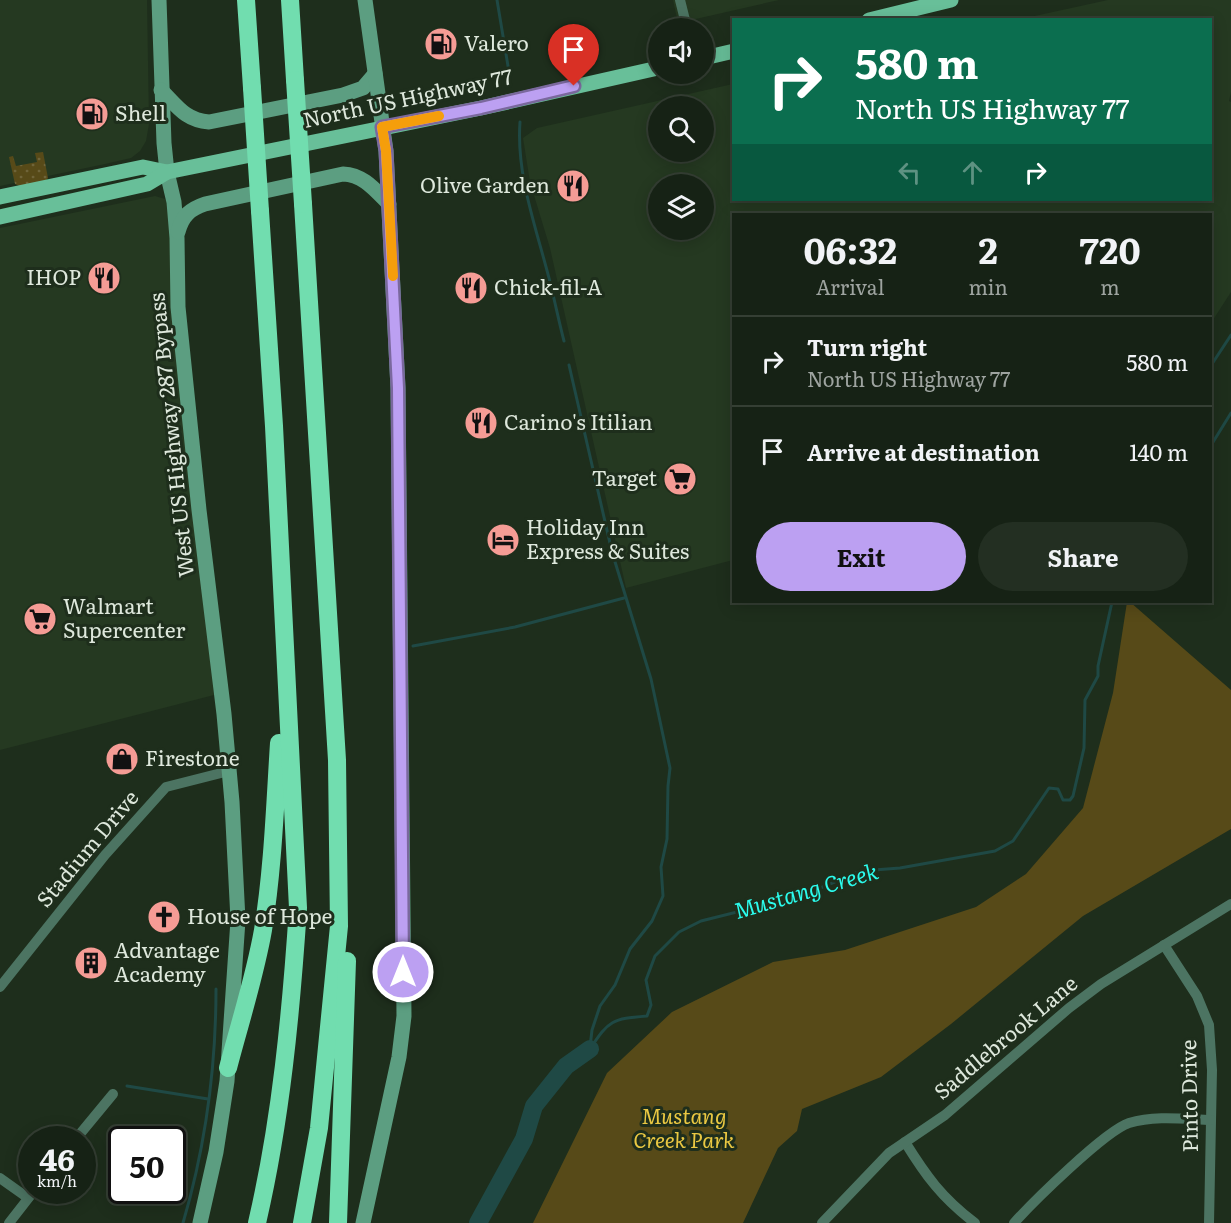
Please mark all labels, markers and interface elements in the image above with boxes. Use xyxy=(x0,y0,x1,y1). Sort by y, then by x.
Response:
map controls xyxy=(648,18,714,240)
button: sound xyxy=(648,18,714,84)
pin xyxy=(548,24,599,86)
fuel station icon: Valero xyxy=(423,26,459,62)
place label: Valero xyxy=(464,26,529,57)
text: 580 m xyxy=(855,30,979,92)
icon: arrive xyxy=(557,33,590,66)
icon: right xyxy=(756,42,834,120)
street label: North US Highway 77 xyxy=(300,59,515,134)
text: North US Highway 77 xyxy=(855,87,1130,127)
fuel station icon: Shell xyxy=(74,96,110,132)
place label: Shell xyxy=(115,96,166,127)
button: search xyxy=(648,96,714,162)
icon: left xyxy=(893,156,926,189)
icon: ahead xyxy=(956,156,989,189)
icon: right xyxy=(1019,156,1052,189)
place label: Olive Garden xyxy=(420,168,550,199)
restaurant icon: Olive Garden xyxy=(555,168,591,204)
button: layers xyxy=(648,174,714,240)
text: 06:32 xyxy=(803,222,897,275)
text: 2 xyxy=(978,222,998,275)
text: 720 xyxy=(1079,222,1141,275)
place label: IHOP xyxy=(26,260,81,291)
restaurant icon: IHOP xyxy=(86,260,122,296)
restaurant icon: Chick-fil-A xyxy=(453,270,489,306)
place label: Chick-fil-A xyxy=(494,270,603,301)
text: Arrival xyxy=(816,271,884,301)
text: min xyxy=(968,271,1008,301)
text: m xyxy=(1100,271,1120,301)
street label: West US Highway 287 Bypass xyxy=(139,291,200,579)
text: Turn right xyxy=(807,330,927,363)
icon: right xyxy=(756,345,789,378)
text: 580 m xyxy=(1126,345,1188,378)
text: North US Highway 77 xyxy=(807,363,1010,393)
restaurant icon: Carino's Itilian xyxy=(463,405,499,441)
place label: Carino's Itilian xyxy=(504,405,653,436)
icon: arrive xyxy=(756,435,789,468)
text: Arrive at destination xyxy=(807,435,1040,468)
text: 140 m xyxy=(1129,435,1188,468)
place label: Target xyxy=(592,461,658,492)
supermarket icon: Target xyxy=(662,461,698,497)
place label: Holiday Inn Express & Suites xyxy=(526,510,689,565)
hotel icon: Holiday Inn Express & Suites xyxy=(485,522,521,558)
button: Exit xyxy=(756,522,966,591)
button: Share xyxy=(978,522,1188,591)
place label: Walmart Supercenter xyxy=(63,589,185,644)
supermarket icon: Walmart Supercenter xyxy=(22,601,58,637)
shop icon: Firestone xyxy=(104,741,140,777)
place label: Firestone xyxy=(145,741,240,772)
street label: Stadium Drive xyxy=(28,782,145,913)
water label: Mustang Creek xyxy=(730,853,881,926)
church icon: House of Hope xyxy=(146,899,182,935)
place label: House of Hope xyxy=(187,899,333,930)
place label: Advantage Academy xyxy=(114,933,220,988)
position arrow xyxy=(371,940,435,1004)
building icon: Advantage Academy xyxy=(73,945,109,981)
street label: Saddlebrook Lane xyxy=(926,967,1083,1105)
street label: Pinto Drive xyxy=(1171,1039,1204,1153)
park label: Mustang Creek Park xyxy=(633,1099,735,1154)
speed limit sign: 50 xyxy=(108,1126,186,1204)
text: 46 xyxy=(39,1136,75,1180)
text: km/h xyxy=(37,1169,77,1192)

